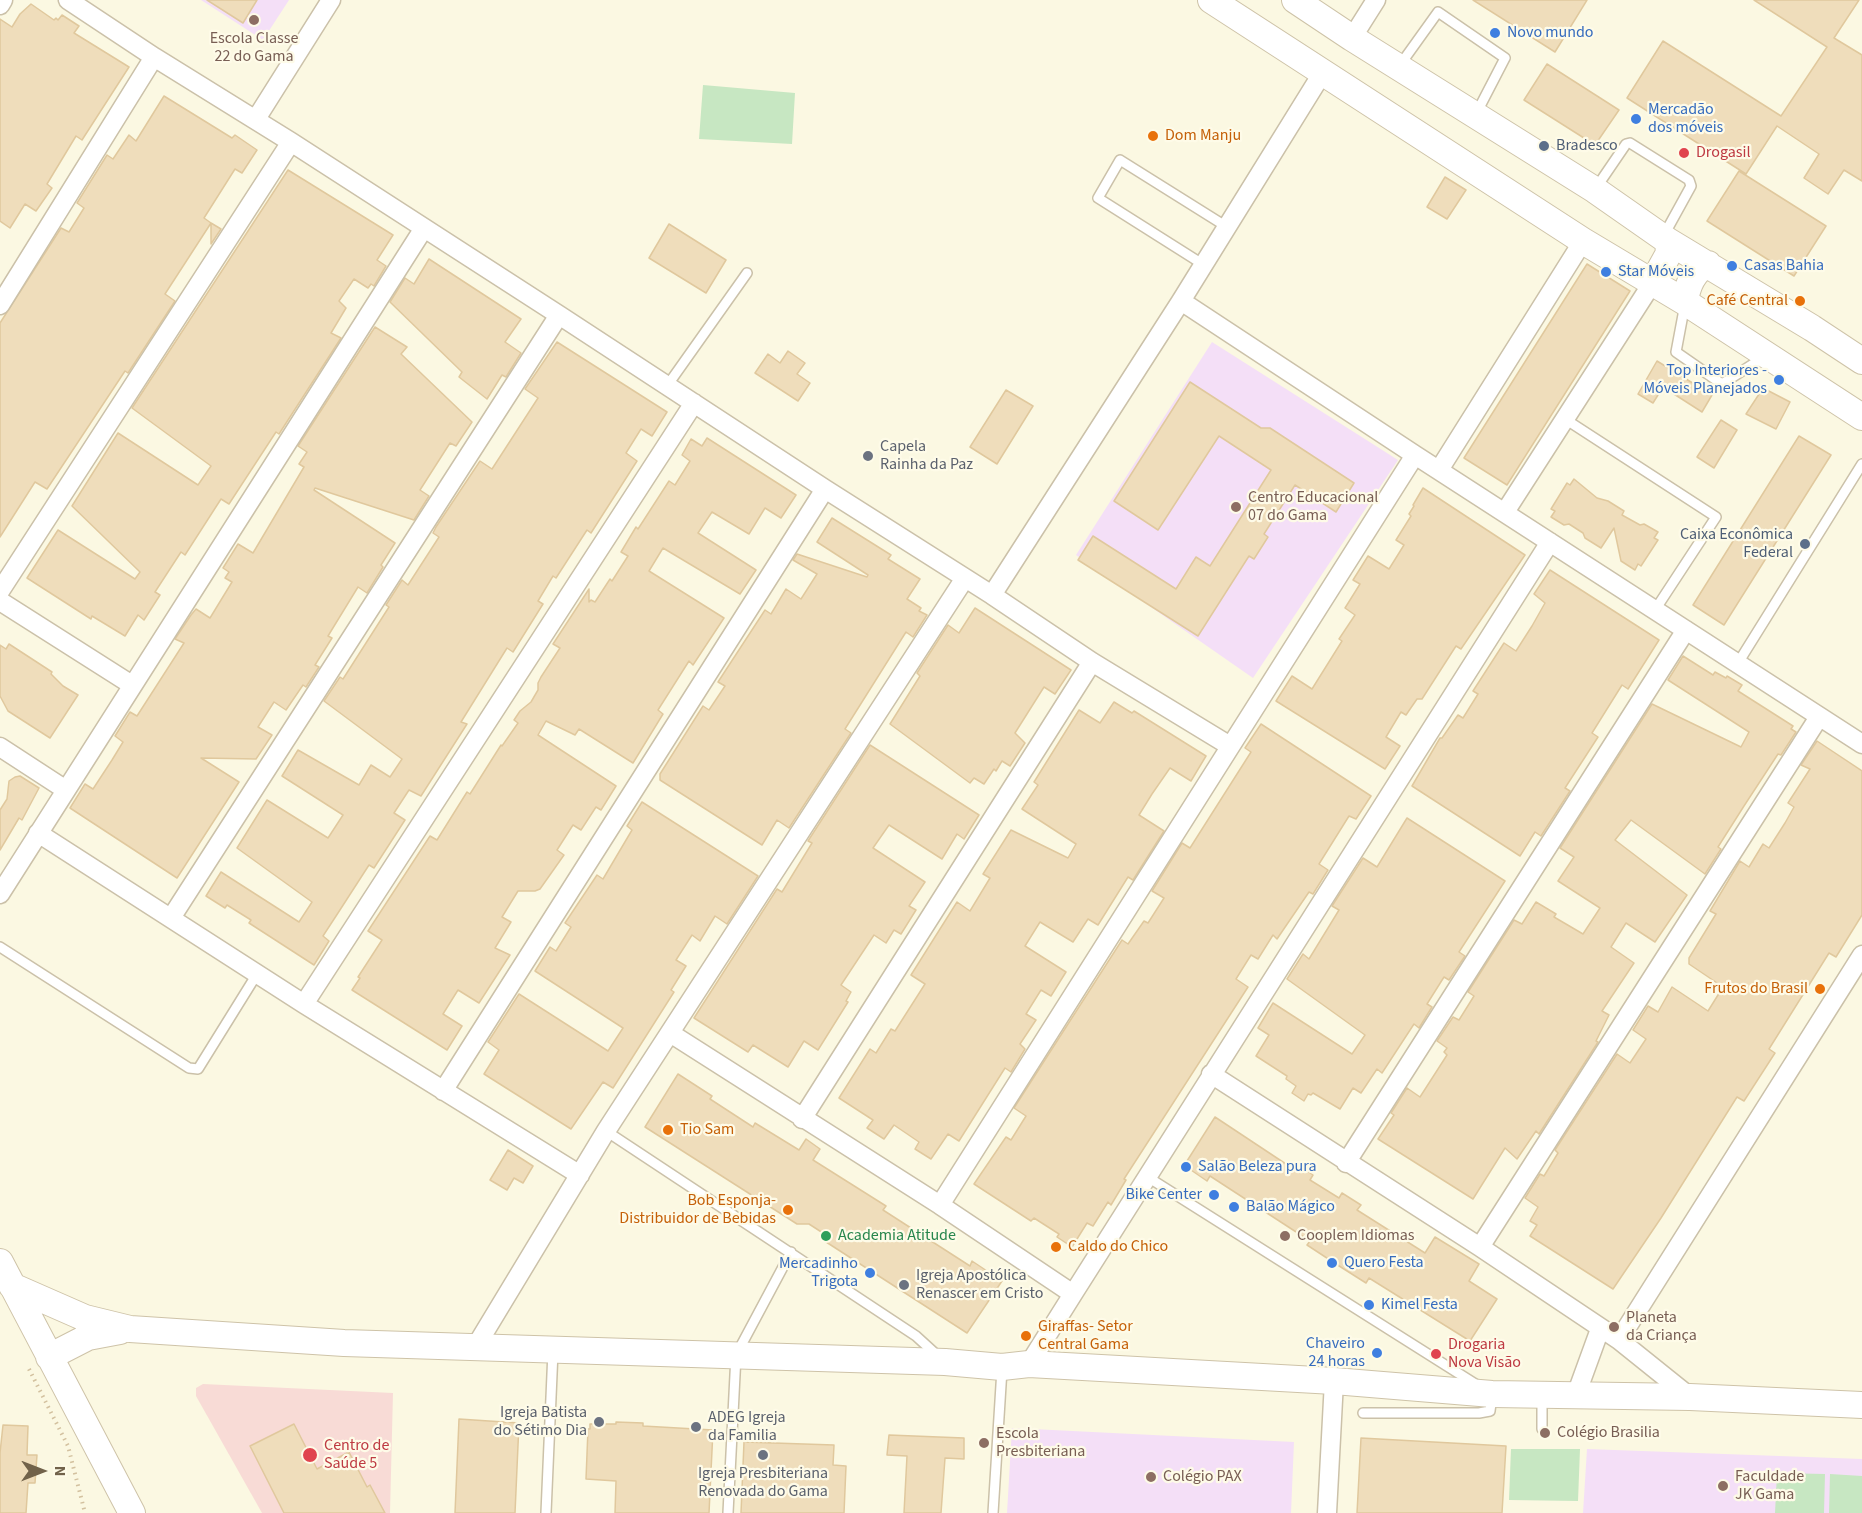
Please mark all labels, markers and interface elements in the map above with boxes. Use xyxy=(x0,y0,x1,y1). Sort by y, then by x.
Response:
marker: Escola Classe 22 do Gama xyxy=(247,13,261,27)
place label: Novo mundo xyxy=(1507,23,1594,43)
marker: Novo mundo xyxy=(1488,26,1502,40)
place label: Escola Classe 22 do Gama xyxy=(210,29,298,67)
place label: Mercadão dos móveis xyxy=(1648,100,1723,138)
marker: Mercadão dos móveis xyxy=(1629,112,1643,126)
place label: Dom Manju xyxy=(1165,126,1241,146)
marker: Dom Manju xyxy=(1146,129,1160,143)
place label: Bradesco xyxy=(1556,136,1618,156)
marker: Bradesco xyxy=(1537,139,1551,153)
place label: Drogasil xyxy=(1696,143,1750,163)
marker: Drogasil xyxy=(1677,146,1691,160)
place label: Casas Bahia xyxy=(1744,256,1824,276)
marker: Casas Bahia xyxy=(1725,259,1739,273)
place label: Star Móveis xyxy=(1618,262,1694,282)
marker: Star Móveis xyxy=(1599,265,1613,279)
place label: Café Central xyxy=(1707,291,1788,311)
marker: Café Central xyxy=(1793,294,1807,308)
place label: Top Interiores - Móveis Planejados xyxy=(1643,361,1767,399)
marker: Top Interiores - Móveis Planejados xyxy=(1772,373,1786,387)
place label: Capela Rainha da Paz xyxy=(880,437,973,475)
marker: Capela Rainha da Paz xyxy=(861,449,875,463)
place label: Centro Educacional 07 do Gama xyxy=(1248,488,1378,526)
marker: Centro Educacional 07 do Gama xyxy=(1229,500,1243,514)
place label: Caixa Econômica Federal xyxy=(1680,525,1793,563)
marker: Caixa Econômica Federal xyxy=(1798,537,1812,551)
place label: Frutos do Brasil xyxy=(1704,979,1808,999)
marker: Frutos do Brasil xyxy=(1813,982,1827,996)
place label: Tio Sam xyxy=(680,1120,734,1140)
marker: Tio Sam xyxy=(661,1123,675,1137)
place label: Salão Beleza pura xyxy=(1198,1157,1317,1177)
marker: Salão Beleza pura xyxy=(1179,1160,1193,1174)
place label: Bike Center xyxy=(1125,1185,1202,1205)
marker: Bike Center xyxy=(1207,1188,1221,1202)
place label: Bob Esponja- Distribuidor de Bebidas xyxy=(619,1191,776,1229)
place label: Balão Mágico xyxy=(1246,1197,1335,1217)
marker: Balão Mágico xyxy=(1227,1200,1241,1214)
marker: Bob Esponja- Distribuidor de Bebidas xyxy=(781,1203,795,1217)
place label: Academia Atitude xyxy=(838,1226,956,1246)
place label: Cooplem Idiomas xyxy=(1297,1226,1415,1246)
marker: Academia Atitude xyxy=(819,1229,833,1243)
marker: Cooplem Idiomas xyxy=(1278,1229,1292,1243)
place label: Caldo do Chico xyxy=(1068,1237,1168,1257)
marker: Caldo do Chico xyxy=(1049,1240,1063,1254)
place label: Quero Festa xyxy=(1344,1253,1424,1273)
place label: Mercadinho Trigota xyxy=(779,1254,858,1292)
marker: Quero Festa xyxy=(1325,1256,1339,1270)
marker: Mercadinho Trigota xyxy=(863,1266,877,1280)
place label: Igreja Apostólica Renascer em Cristo xyxy=(916,1266,1043,1304)
marker: Igreja Apostólica Renascer em Cristo xyxy=(897,1278,911,1292)
place label: Kimel Festa xyxy=(1381,1295,1458,1315)
marker: Kimel Festa xyxy=(1362,1298,1376,1312)
place label: Planeta da Criança xyxy=(1626,1308,1697,1346)
place label: Giraffas- Setor Central Gama xyxy=(1038,1317,1133,1355)
marker: Planeta da Criança xyxy=(1607,1320,1621,1334)
marker: Giraffas- Setor Central Gama xyxy=(1019,1329,1033,1343)
place label: Chaveiro 24 horas xyxy=(1306,1334,1365,1372)
place label: Drogaria Nova Visão xyxy=(1448,1335,1521,1373)
marker: Chaveiro 24 horas xyxy=(1370,1346,1384,1360)
marker: Drogaria Nova Visão xyxy=(1429,1347,1443,1361)
place label: Igreja Batista do Sétimo Dia xyxy=(494,1403,587,1441)
place label: ADEG Igreja da Familia xyxy=(708,1408,786,1446)
marker: Igreja Batista do Sétimo Dia xyxy=(592,1415,606,1429)
marker: ADEG Igreja da Familia xyxy=(689,1420,703,1434)
place label: Colégio Brasilia xyxy=(1557,1423,1660,1443)
place label: Escola Presbiteriana xyxy=(996,1424,1085,1462)
marker: Colégio Brasilia xyxy=(1538,1426,1552,1440)
place label: Centro de Saúde 5 xyxy=(324,1436,389,1474)
marker: Escola Presbiteriana xyxy=(977,1436,991,1450)
north arrow xyxy=(12,1441,72,1501)
marker: Centro de Saúde 5 xyxy=(301,1446,319,1464)
marker: Igreja Presbiteriana Renovada do Gama xyxy=(756,1448,770,1462)
place label: Igreja Presbiteriana Renovada do Gama xyxy=(698,1464,828,1502)
text: N xyxy=(49,1466,71,1476)
place label: Colégio PAX xyxy=(1163,1467,1242,1487)
place label: Faculdade JK Gama xyxy=(1735,1467,1804,1505)
marker: Colégio PAX xyxy=(1144,1470,1158,1484)
marker: Faculdade JK Gama xyxy=(1716,1479,1730,1493)

